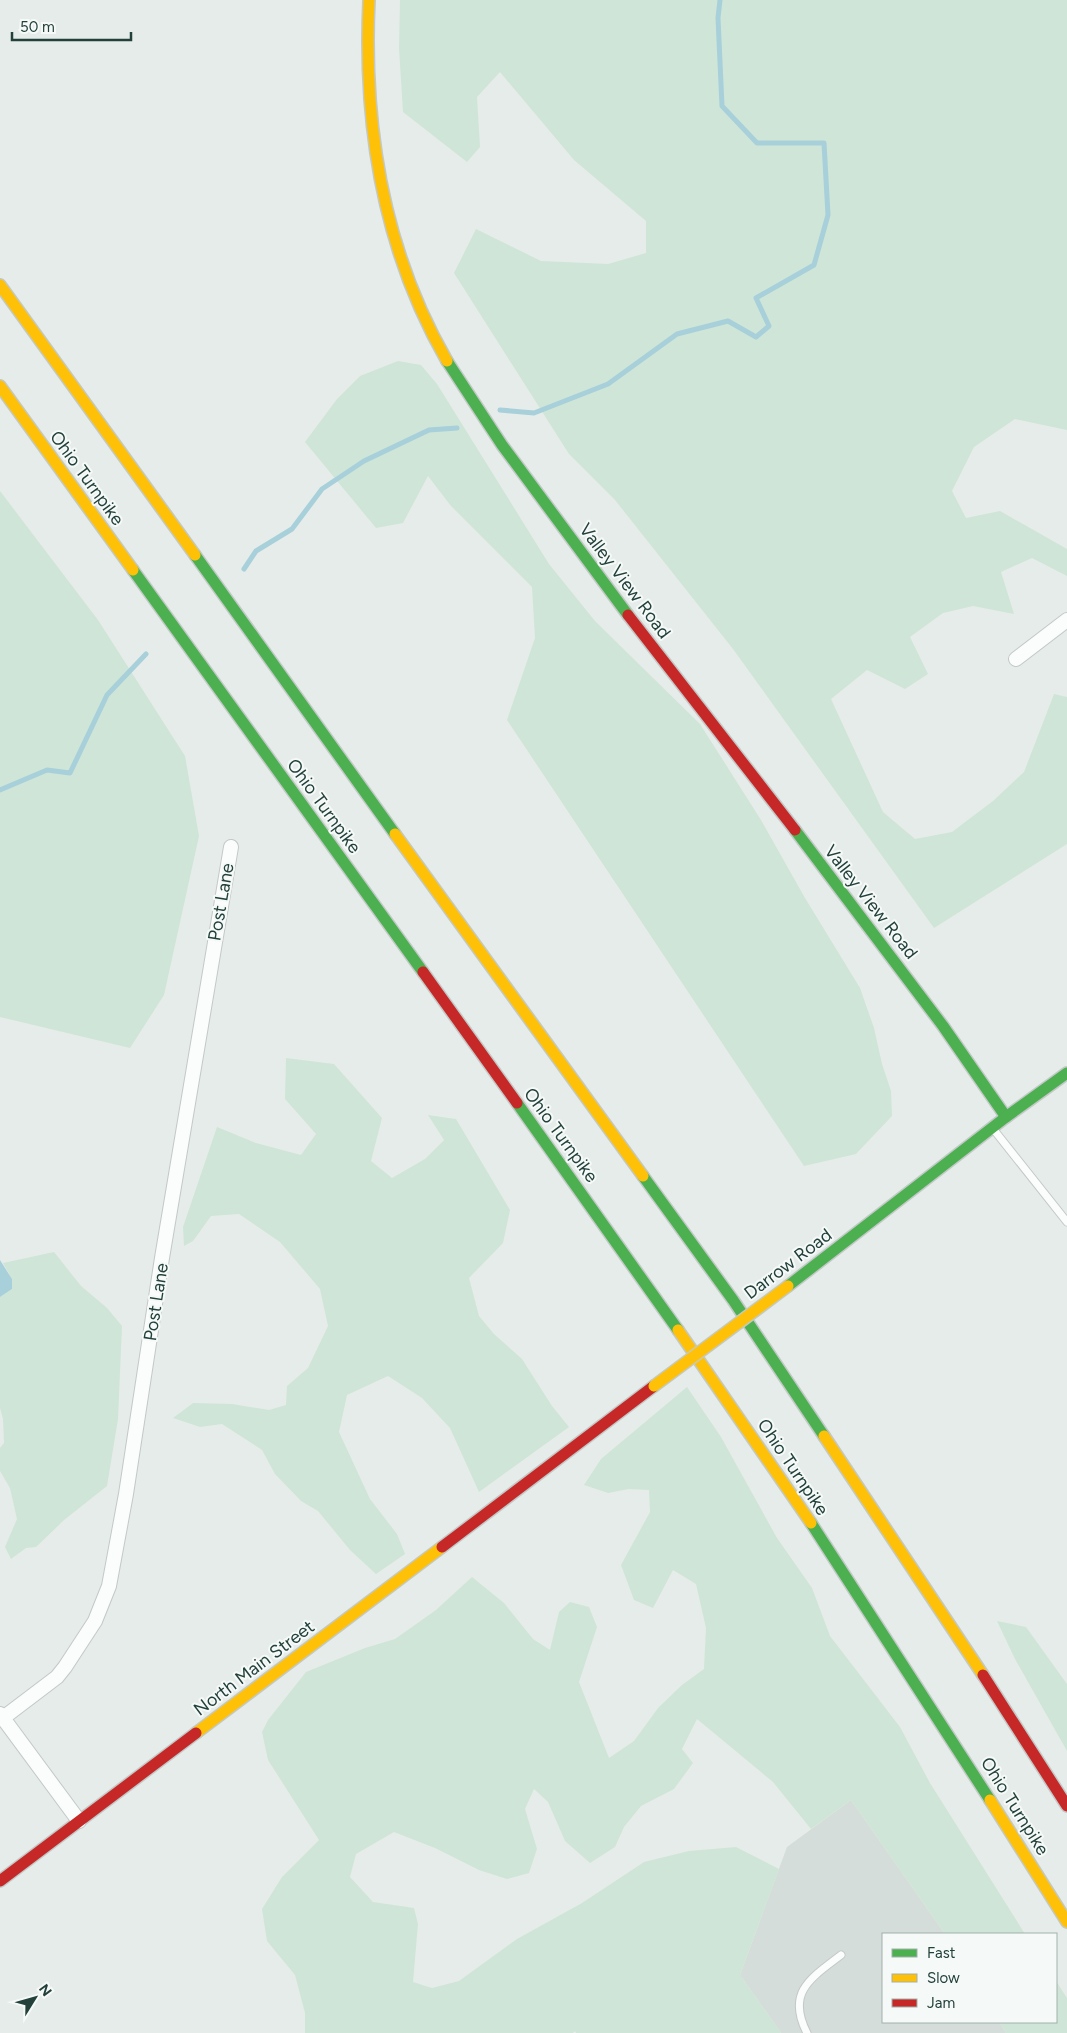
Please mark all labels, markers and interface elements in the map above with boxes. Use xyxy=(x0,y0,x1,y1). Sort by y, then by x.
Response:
scale bar xyxy=(12,10,131,42)
text: 50 m xyxy=(20,18,55,36)
street label: Ohio Turnpike xyxy=(45,426,129,530)
street label: Valley View Road xyxy=(575,519,675,643)
street label: Ohio Turnpike xyxy=(282,754,366,858)
street label: Valley View Road xyxy=(820,841,922,963)
street label: Post Lane xyxy=(203,861,239,943)
street label: Ohio Turnpike xyxy=(519,1083,603,1187)
street label: Darrow Road xyxy=(740,1224,836,1304)
street label: Post Lane xyxy=(139,1261,173,1343)
street label: Ohio Turnpike xyxy=(753,1415,833,1520)
street label: North Main Street xyxy=(189,1615,319,1720)
street label: Ohio Turnpike xyxy=(976,1753,1054,1859)
legend xyxy=(882,1933,1057,2023)
text: Fast xyxy=(927,1944,956,1962)
text: Slow xyxy=(927,1969,960,1987)
north arrow xyxy=(10,1973,60,2023)
text: N xyxy=(35,1981,55,2000)
text: Jam xyxy=(927,1994,955,2012)

